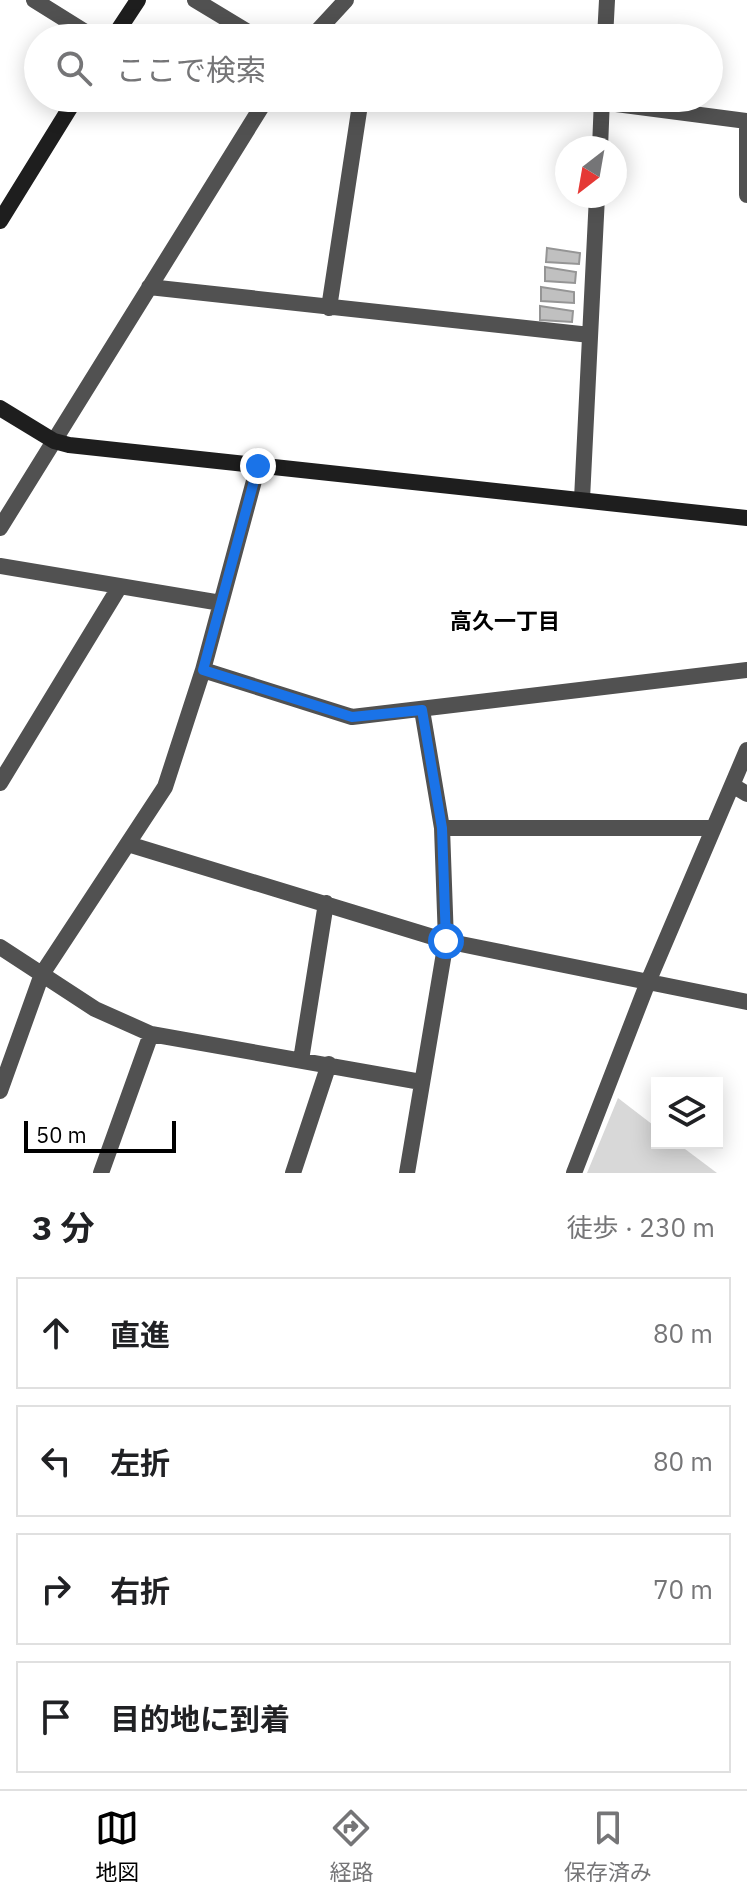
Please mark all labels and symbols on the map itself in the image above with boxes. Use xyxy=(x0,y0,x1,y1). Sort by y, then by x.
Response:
north arrow xyxy=(555,136,627,208)
route end xyxy=(240,448,276,484)
district label: 高久一丁目 xyxy=(450,606,560,635)
route start xyxy=(428,923,464,959)
scale bar xyxy=(24,1117,176,1153)

